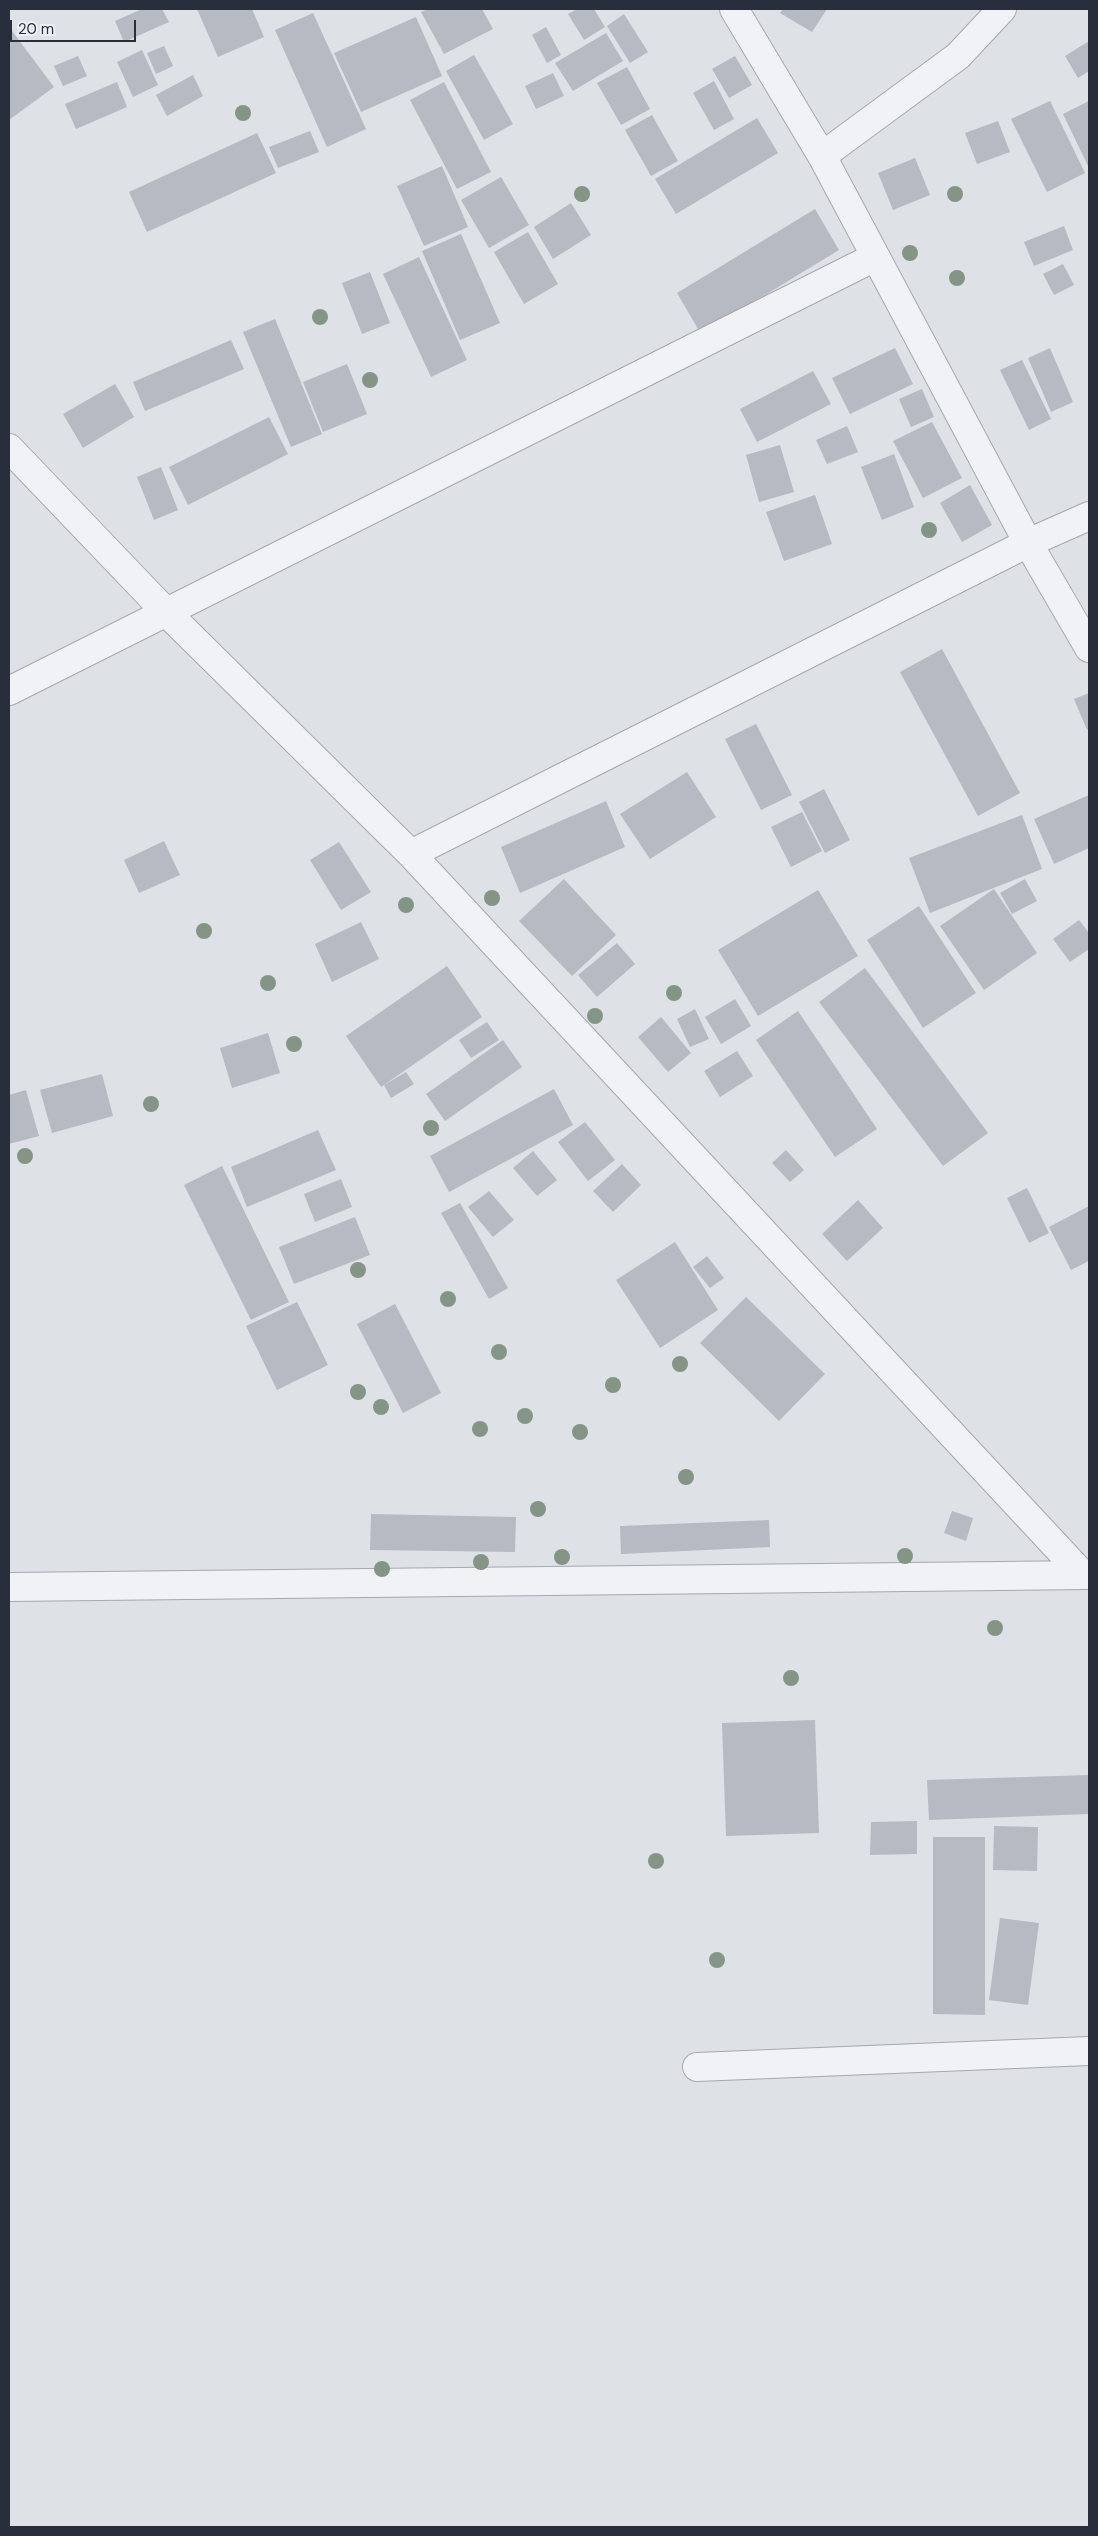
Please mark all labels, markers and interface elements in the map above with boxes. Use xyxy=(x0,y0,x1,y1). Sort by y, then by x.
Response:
scale bar xyxy=(12,10,139,42)
text: 20 m xyxy=(18,19,54,39)

